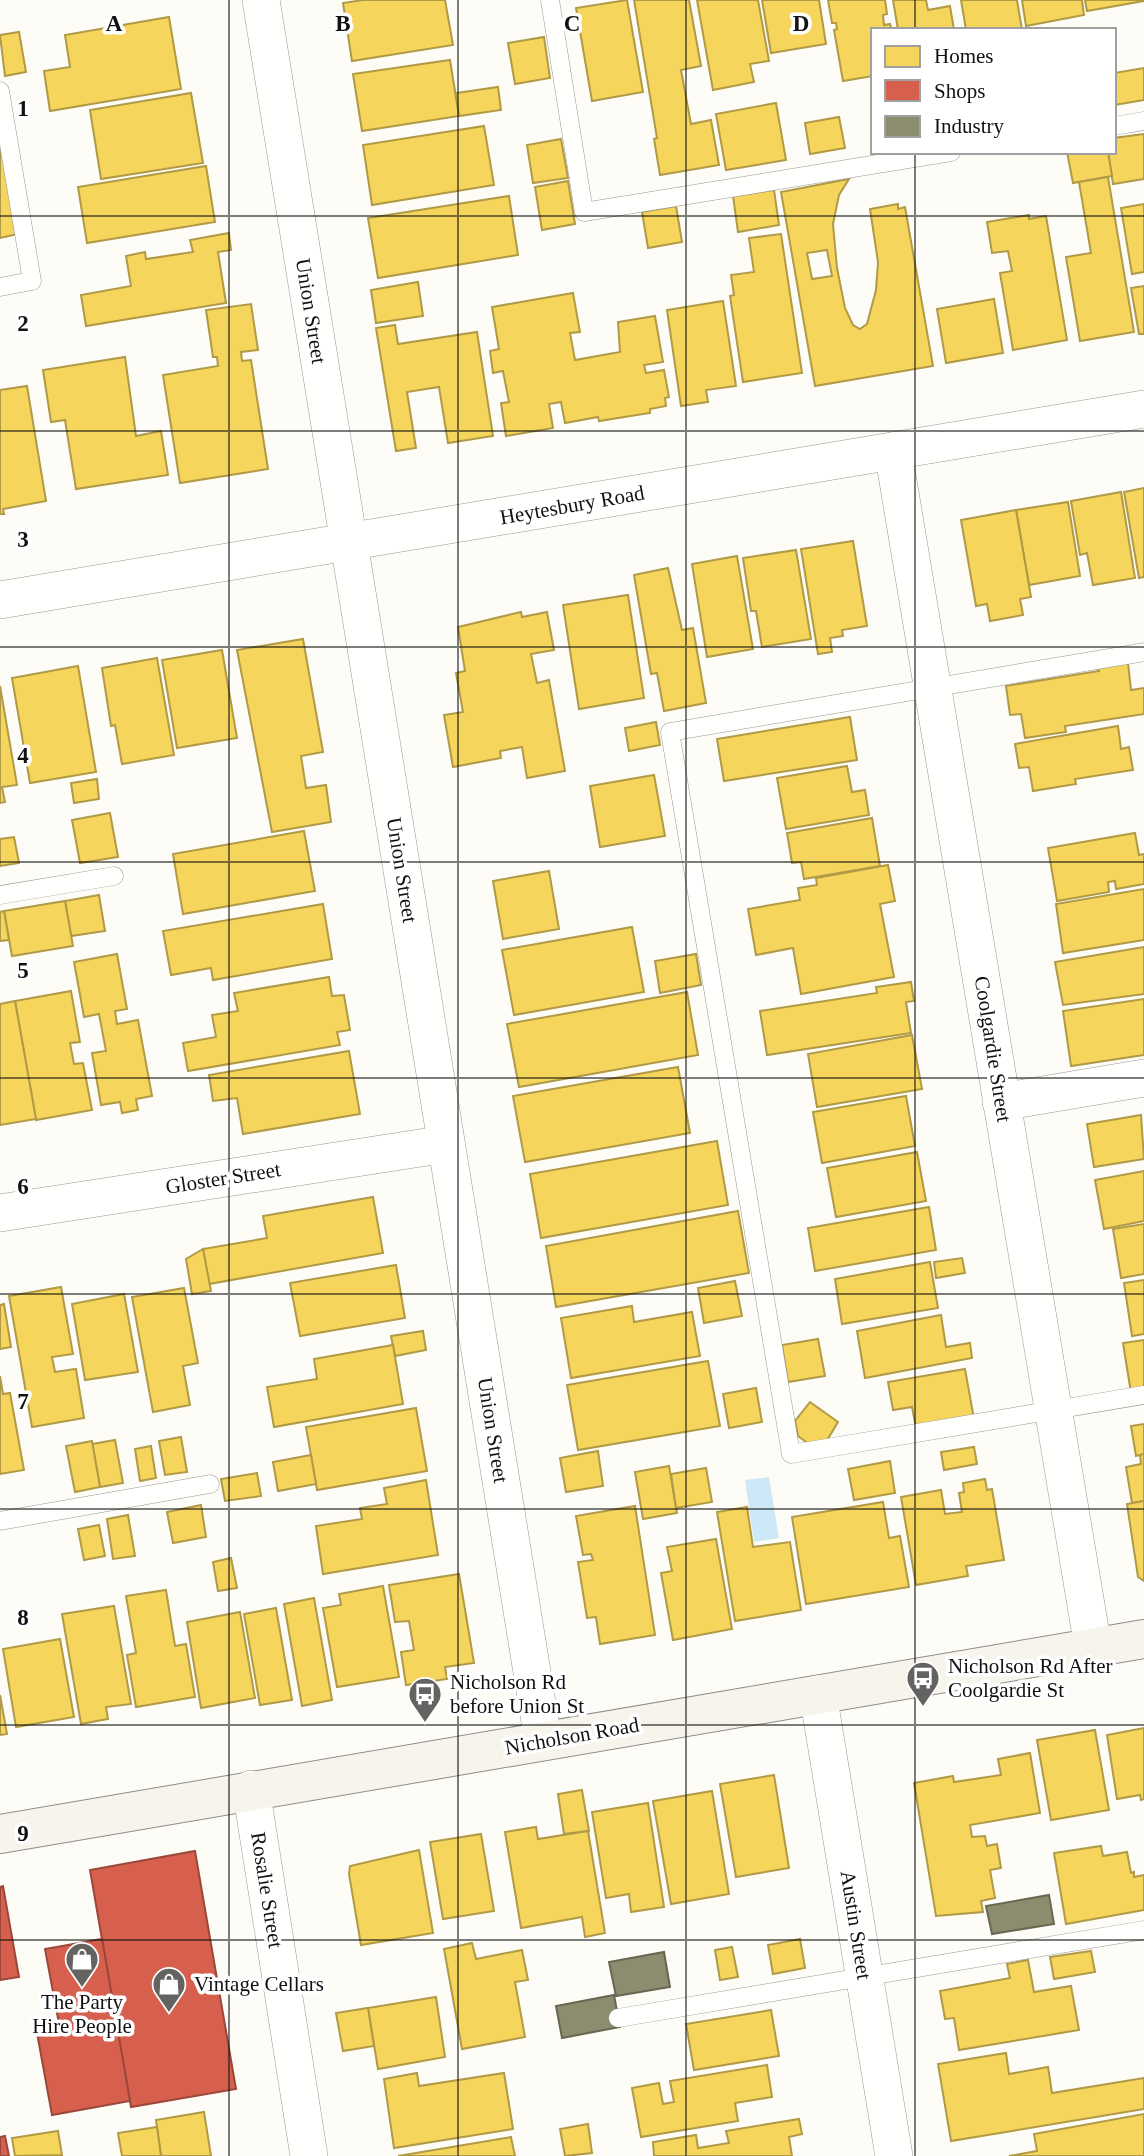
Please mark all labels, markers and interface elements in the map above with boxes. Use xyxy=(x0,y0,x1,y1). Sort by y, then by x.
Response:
text: A xyxy=(106,11,123,36)
text: B xyxy=(335,11,351,36)
text: C xyxy=(564,11,580,36)
text: D xyxy=(793,11,809,36)
legend xyxy=(871,28,1116,154)
text: Homes xyxy=(934,44,994,68)
text: Shops xyxy=(934,79,985,103)
text: 1 xyxy=(17,96,29,121)
text: Industry xyxy=(934,114,1004,138)
street label: Union Street xyxy=(291,256,331,366)
text: 2 xyxy=(17,311,29,336)
street label: Heytesbury Road xyxy=(498,480,647,530)
text: 3 xyxy=(17,527,29,552)
text: 4 xyxy=(17,743,29,768)
street label: Union Street xyxy=(382,815,422,925)
text: 5 xyxy=(17,958,29,983)
street label: Coolgardie Street xyxy=(970,974,1016,1124)
street label: Gloster Street xyxy=(164,1157,282,1199)
text: 6 xyxy=(17,1174,29,1199)
street label: Union Street xyxy=(473,1375,513,1485)
text: 7 xyxy=(17,1389,29,1414)
text: 8 xyxy=(17,1605,29,1630)
place label: Nicholson Rd After Coolgardie St xyxy=(948,1654,1112,1702)
bus stop icon: Nicholson Rd After Coolgardie St xyxy=(904,1659,942,1708)
place label: Nicholson Rd before Union St xyxy=(450,1670,584,1718)
bus stop icon: Nicholson Rd before Union St xyxy=(406,1675,444,1724)
street label: Nicholson Road xyxy=(503,1712,641,1760)
text: 9 xyxy=(17,1821,29,1846)
street label: Rosalie Street xyxy=(246,1830,288,1950)
street label: Austin Street xyxy=(836,1869,877,1981)
shop icon: The Party Hire People xyxy=(63,1940,101,1989)
shop icon: Vintage Cellars xyxy=(150,1965,188,2014)
place label: Vintage Cellars xyxy=(194,1972,324,1996)
place label: The Party Hire People xyxy=(32,1990,132,2038)

